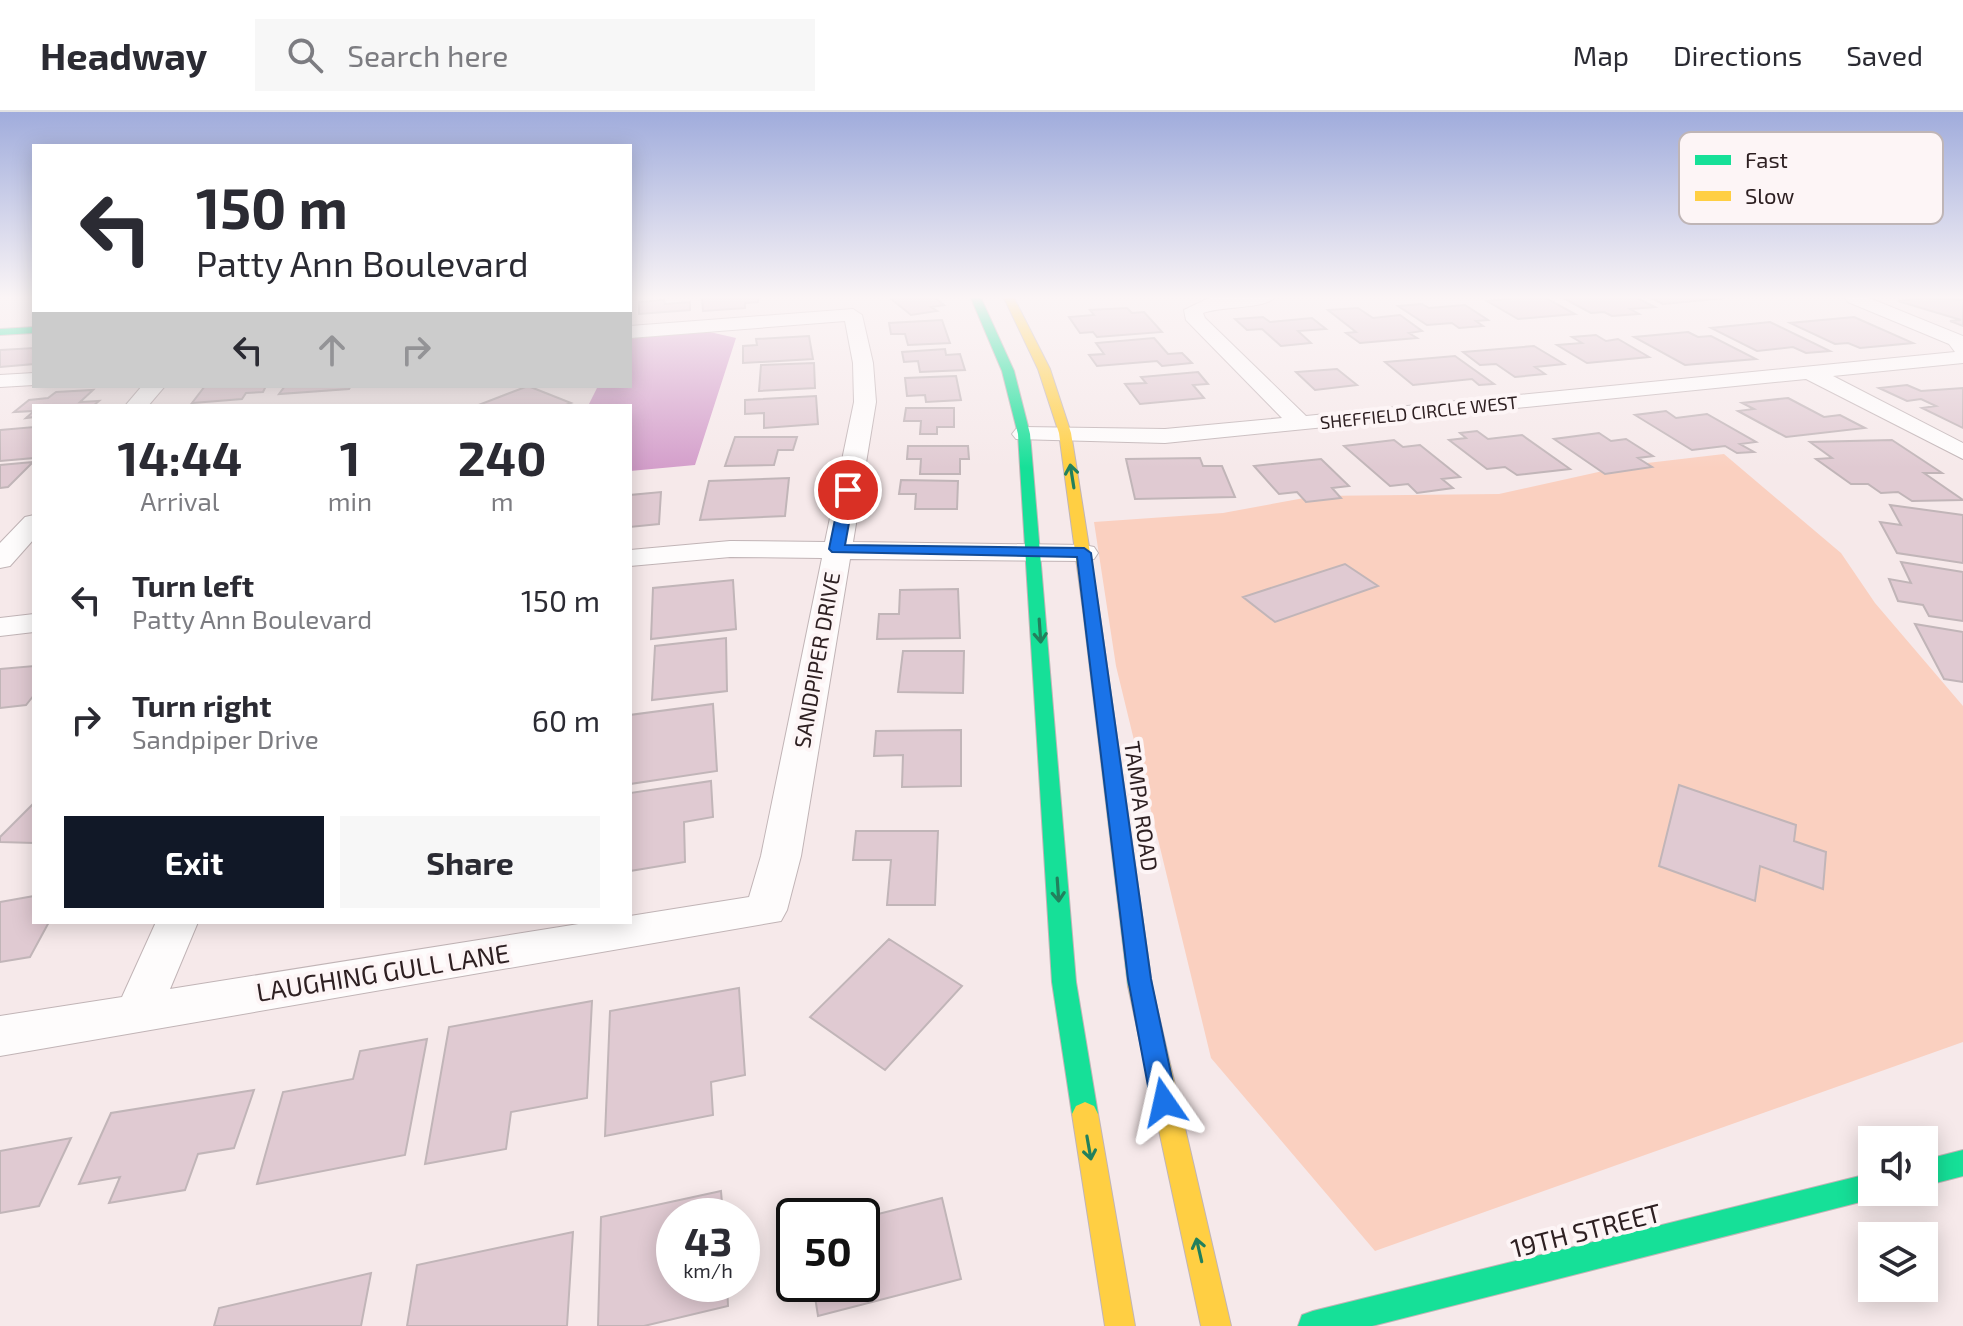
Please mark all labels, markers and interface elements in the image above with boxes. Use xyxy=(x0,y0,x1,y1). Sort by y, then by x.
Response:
search box xyxy=(255,19,815,91)
text: Headway xyxy=(40,32,207,78)
icon: search xyxy=(283,33,327,77)
text: Search here xyxy=(347,37,508,73)
text: Map xyxy=(1573,38,1629,72)
text: Directions xyxy=(1673,38,1802,72)
text: Saved xyxy=(1846,38,1923,72)
legend xyxy=(1679,132,1943,224)
text: Fast xyxy=(1745,146,1788,172)
text: 150 m xyxy=(196,173,348,240)
icon: left xyxy=(64,176,168,280)
text: Slow xyxy=(1745,182,1794,208)
text: Patty Ann Boulevard xyxy=(196,241,529,284)
icon: left xyxy=(226,328,270,372)
icon: ahead xyxy=(310,328,354,372)
icon: right xyxy=(394,328,438,372)
street label: SHEFFIELD CIRCLE WEST xyxy=(1319,391,1519,433)
text: 14:44 xyxy=(118,428,242,486)
text: 1 xyxy=(340,428,360,486)
text: 240 xyxy=(458,428,546,486)
pin xyxy=(814,456,882,524)
one-way arrow xyxy=(1063,463,1078,489)
icon: arrive xyxy=(826,468,870,512)
text: Arrival xyxy=(140,485,219,516)
text: min xyxy=(328,485,372,516)
text: m xyxy=(491,485,513,516)
text: Turn left xyxy=(132,567,254,603)
street label: SANDPIPER DRIVE xyxy=(788,570,844,750)
icon: left xyxy=(64,578,108,622)
text: 150 m xyxy=(521,582,600,618)
text: Patty Ann Boulevard xyxy=(132,603,372,634)
one-way arrow xyxy=(1033,617,1048,644)
text: Turn right xyxy=(132,687,272,723)
icon: right xyxy=(64,698,108,742)
text: 60 m xyxy=(532,702,600,738)
text: Sandpiper Drive xyxy=(132,723,319,754)
street label: TAMPA ROAD xyxy=(1120,739,1164,873)
button: Exit xyxy=(64,816,324,908)
button: Share xyxy=(340,816,600,908)
one-way arrow xyxy=(1050,876,1065,903)
street label: LAUGHING GULL LANE xyxy=(254,936,511,1007)
position arrow xyxy=(1122,1060,1206,1144)
map controls xyxy=(1858,1126,1938,1302)
button: sound xyxy=(1858,1126,1938,1206)
one-way arrow xyxy=(1083,1135,1098,1160)
street label: 19TH STREET xyxy=(1507,1196,1664,1263)
speed limit sign: 50 xyxy=(776,1198,880,1302)
text: 43 xyxy=(684,1216,732,1264)
button: layers xyxy=(1858,1222,1938,1302)
one-way arrow xyxy=(1191,1238,1206,1263)
text: km/h xyxy=(683,1258,733,1282)

